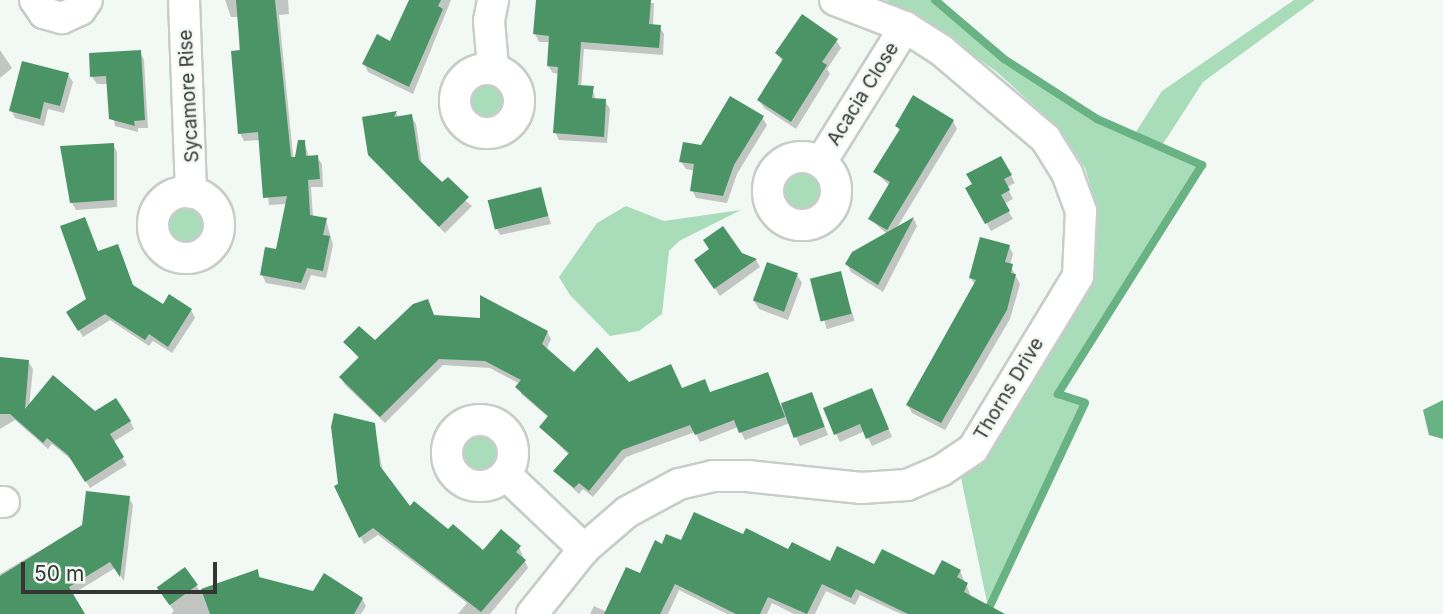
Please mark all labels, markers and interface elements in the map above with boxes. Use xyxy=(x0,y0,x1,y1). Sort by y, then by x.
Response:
street label: Sycamore Rise xyxy=(174,29,204,163)
street label: Acacia Close xyxy=(822,38,904,150)
street label: Thorns Drive xyxy=(969,333,1049,445)
scale bar xyxy=(24,548,220,592)
text: 50 m xyxy=(34,561,84,586)

